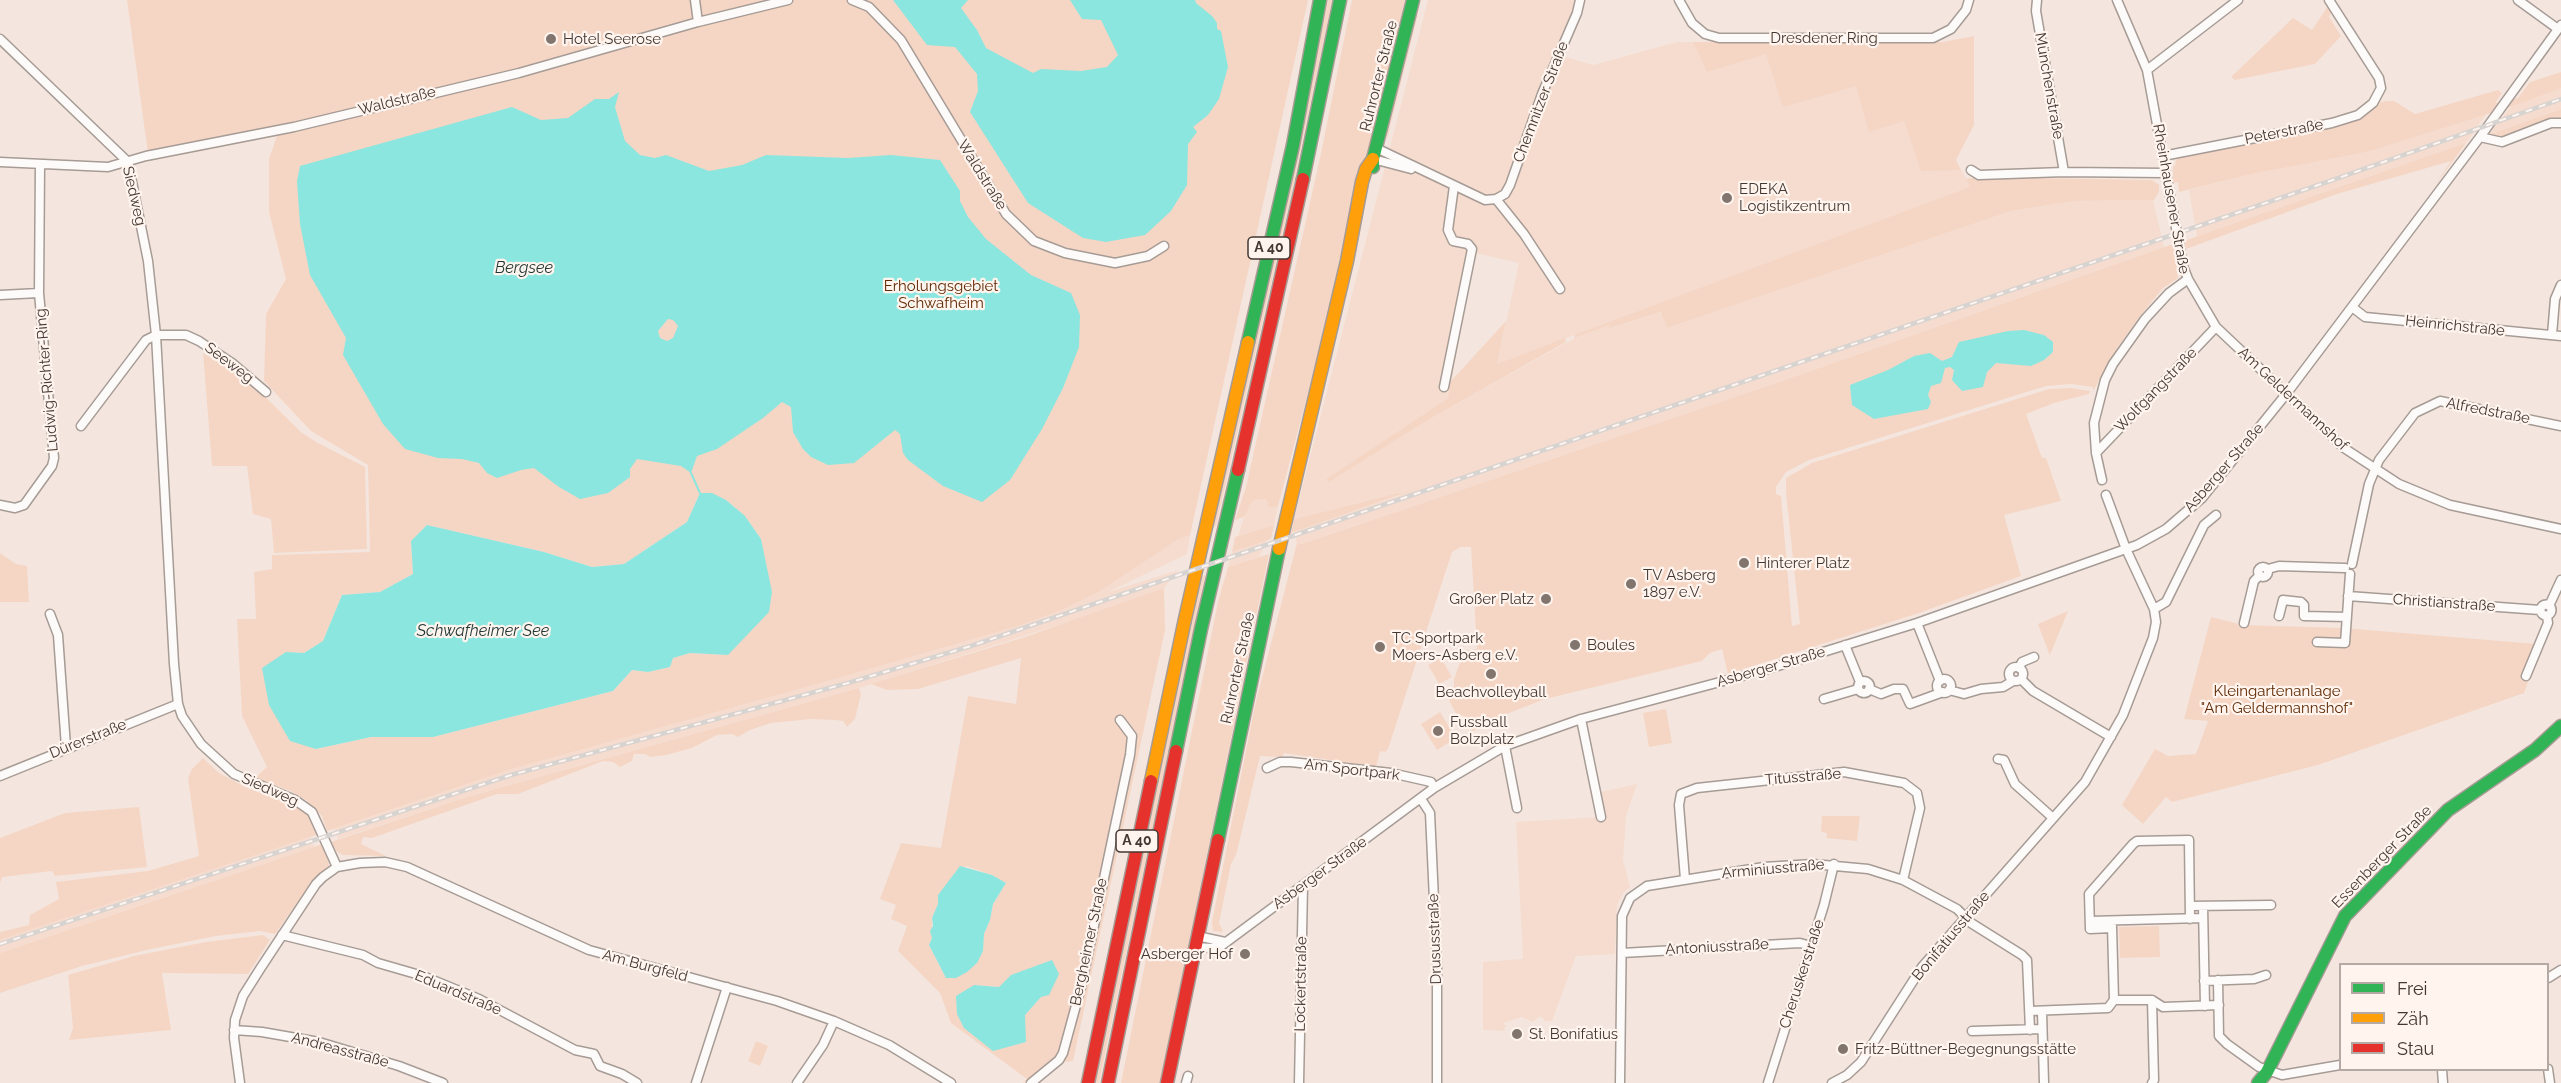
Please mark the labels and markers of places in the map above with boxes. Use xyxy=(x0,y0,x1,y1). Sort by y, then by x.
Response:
place label: Hotel Seerose xyxy=(563,30,661,48)
marker: Hotel Seerose xyxy=(544,32,558,46)
place label: EDEKA Logistikzentrum xyxy=(1739,180,1850,215)
marker: EDEKA Logistikzentrum xyxy=(1720,191,1734,205)
place label: Hinterer Platz xyxy=(1756,554,1850,572)
marker: Hinterer Platz xyxy=(1737,556,1751,570)
place label: TV Asberg 1897 e.V. xyxy=(1643,566,1716,601)
marker: TV Asberg 1897 e.V. xyxy=(1624,577,1638,591)
place label: Großer Platz xyxy=(1449,590,1534,608)
marker: Großer Platz xyxy=(1539,592,1553,606)
place label: TC Sportpark Moers-Asberg e.V. xyxy=(1392,629,1517,664)
place label: Boules xyxy=(1587,636,1635,654)
marker: Boules xyxy=(1568,638,1582,652)
marker: TC Sportpark Moers-Asberg e.V. xyxy=(1373,640,1387,654)
marker: Beachvolleyball xyxy=(1484,667,1498,681)
place label: Beachvolleyball xyxy=(1436,683,1546,701)
place label: Fussball Bolzplatz xyxy=(1450,713,1514,748)
marker: Fussball Bolzplatz xyxy=(1431,724,1445,738)
place label: Asberger Hof xyxy=(1141,945,1233,963)
marker: Asberger Hof xyxy=(1238,947,1252,961)
place label: St. Bonifatius xyxy=(1529,1025,1618,1043)
marker: St. Bonifatius xyxy=(1510,1027,1524,1041)
place label: Fritz-Büttner-Begegnungsstätte xyxy=(1855,1040,2076,1058)
marker: Fritz-Büttner-Begegnungsstätte xyxy=(1836,1042,1850,1056)

